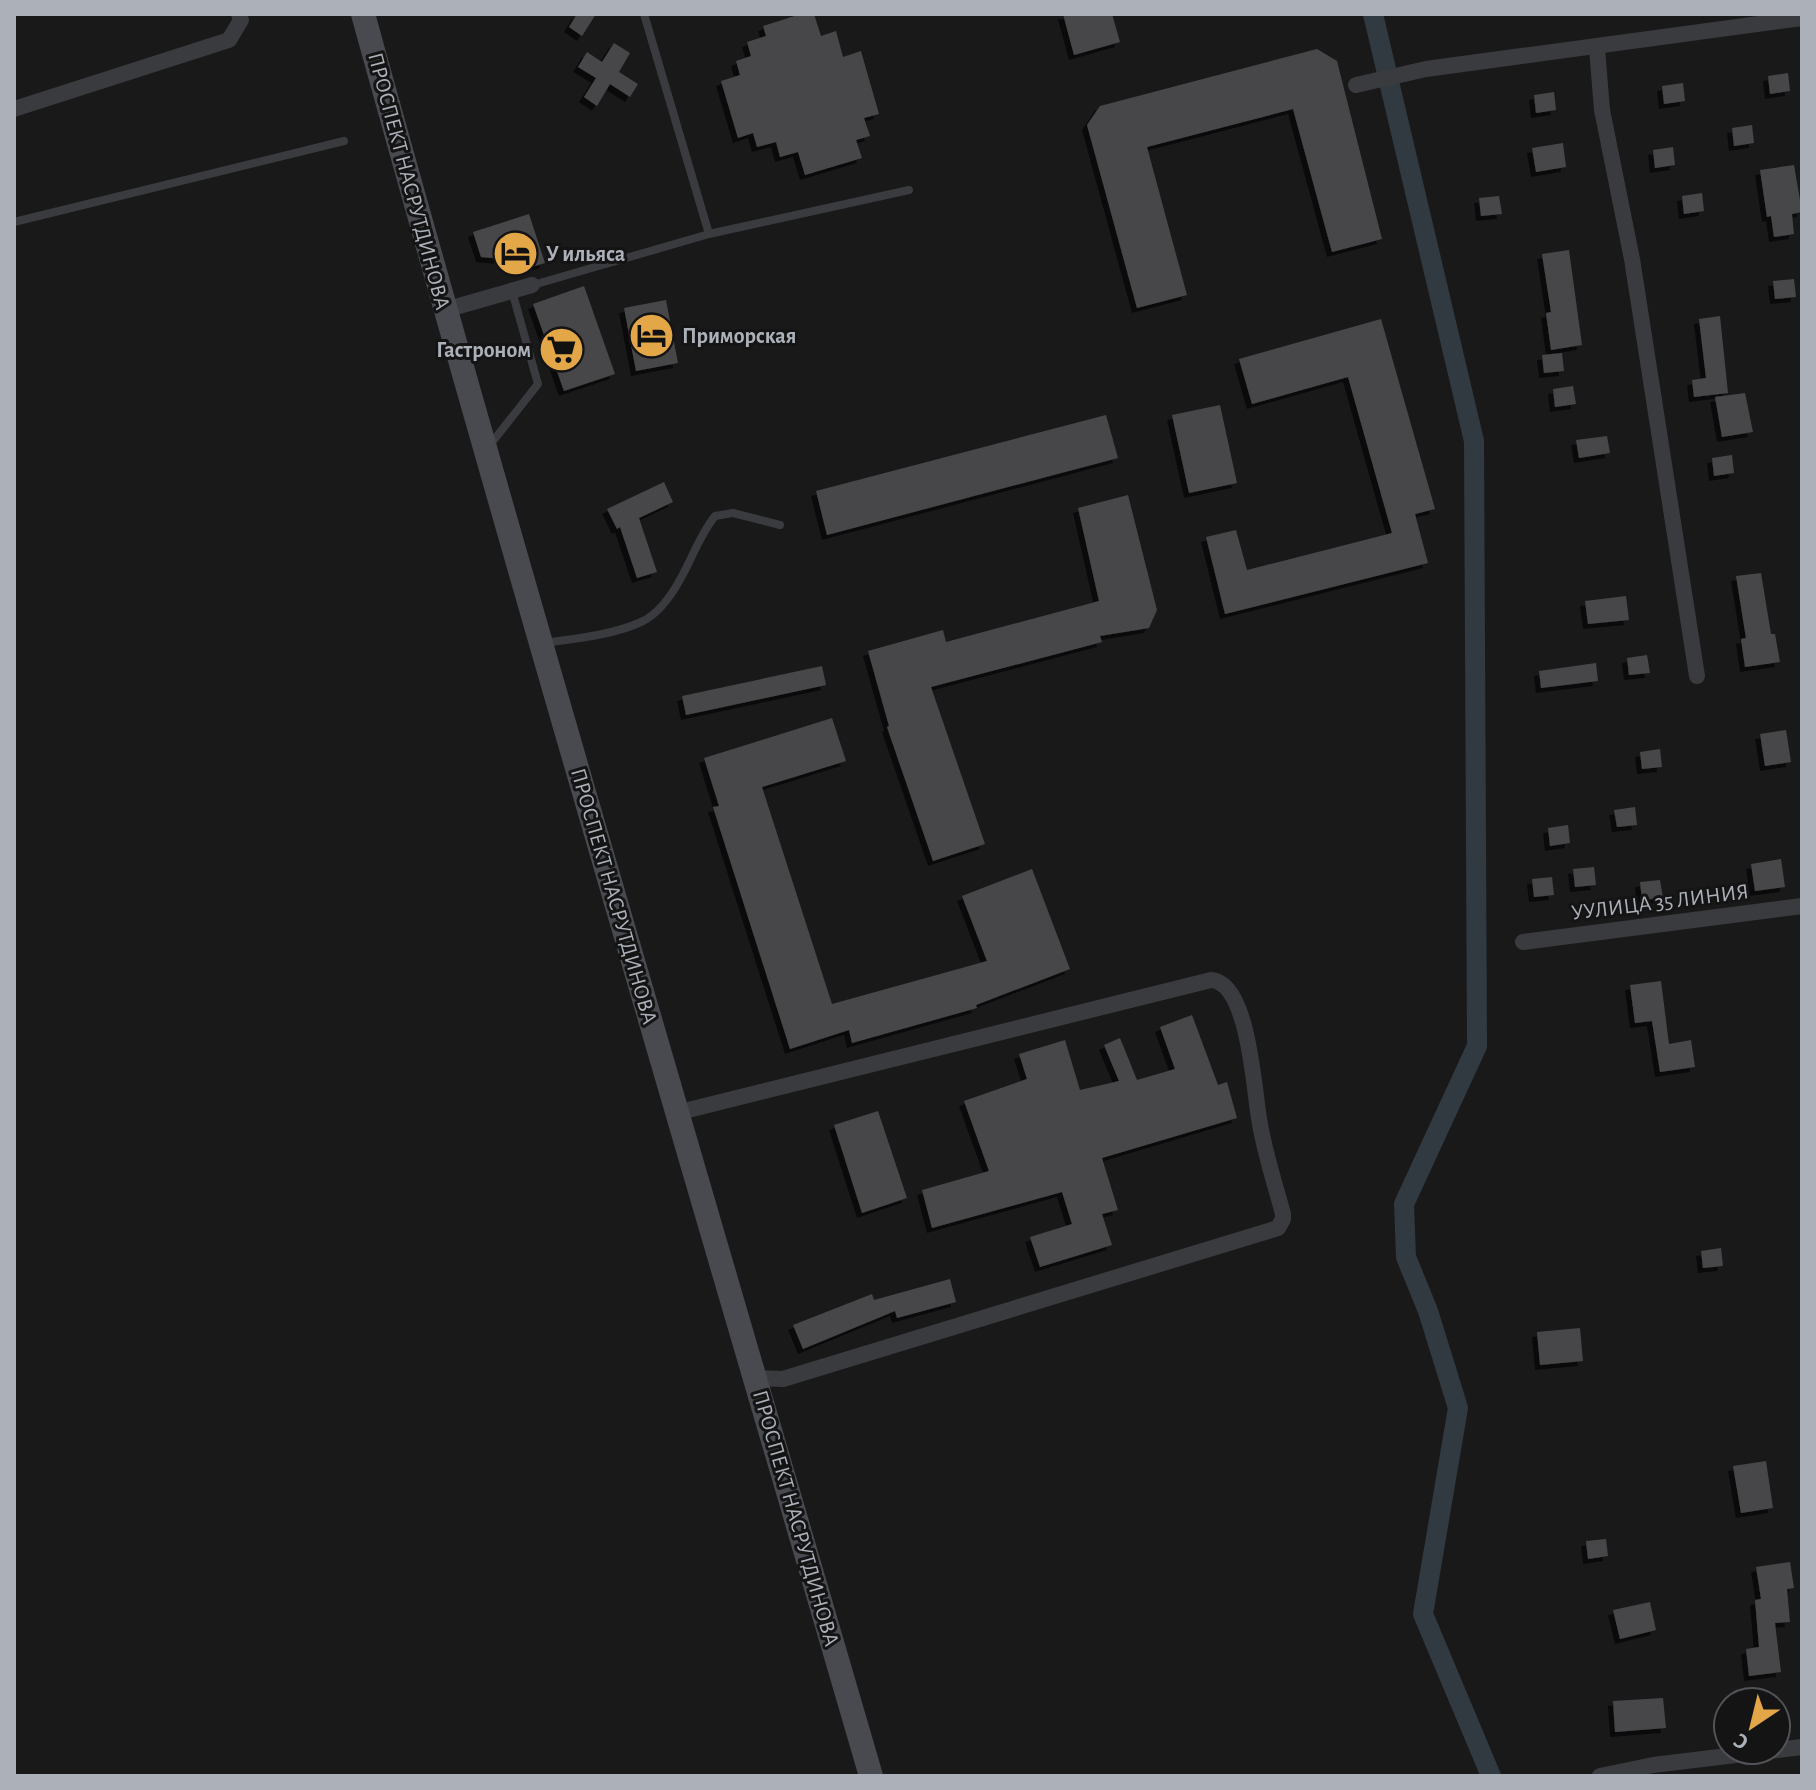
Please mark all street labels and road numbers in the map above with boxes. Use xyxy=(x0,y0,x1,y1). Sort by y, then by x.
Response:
street label: ПРОСПЕКТ НАСРУТДИНОВА xyxy=(364,50,454,312)
street label: ПРОСПЕКТ НАСРУТДИНОВА xyxy=(567,765,661,1027)
street label: УУЛИЦА 35 ЛИНИЯ xyxy=(1570,880,1750,924)
street label: ПРОСПЕКТ НАСРУТДИНОВА xyxy=(749,1387,843,1649)

